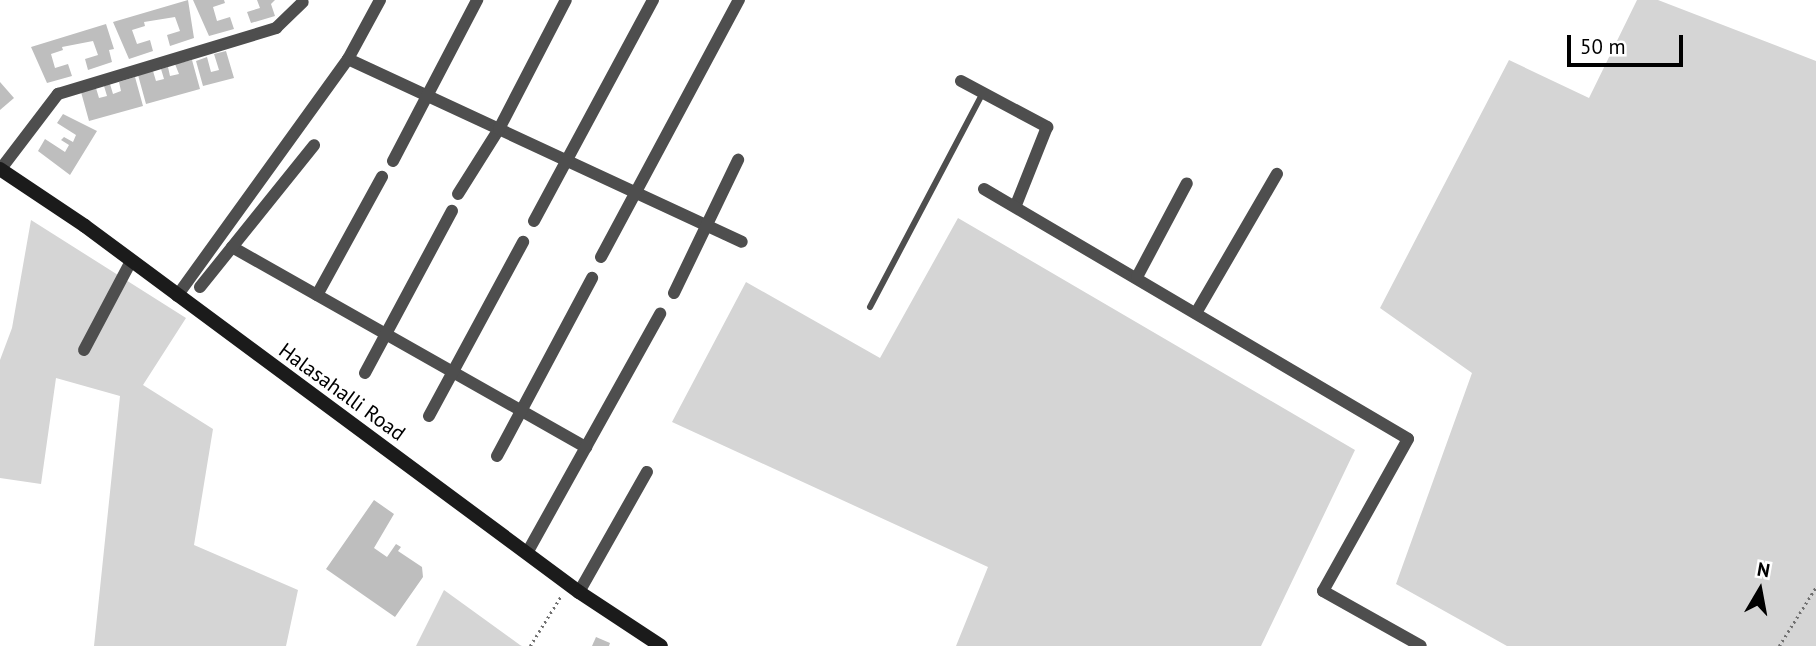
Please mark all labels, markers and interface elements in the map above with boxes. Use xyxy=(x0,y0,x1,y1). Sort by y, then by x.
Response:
scale bar xyxy=(1571,21,1686,65)
text: 50 m xyxy=(1580,33,1626,60)
street label: Halasahalli Road xyxy=(274,338,410,446)
north arrow xyxy=(1725,555,1795,625)
text: N xyxy=(1755,556,1772,582)

